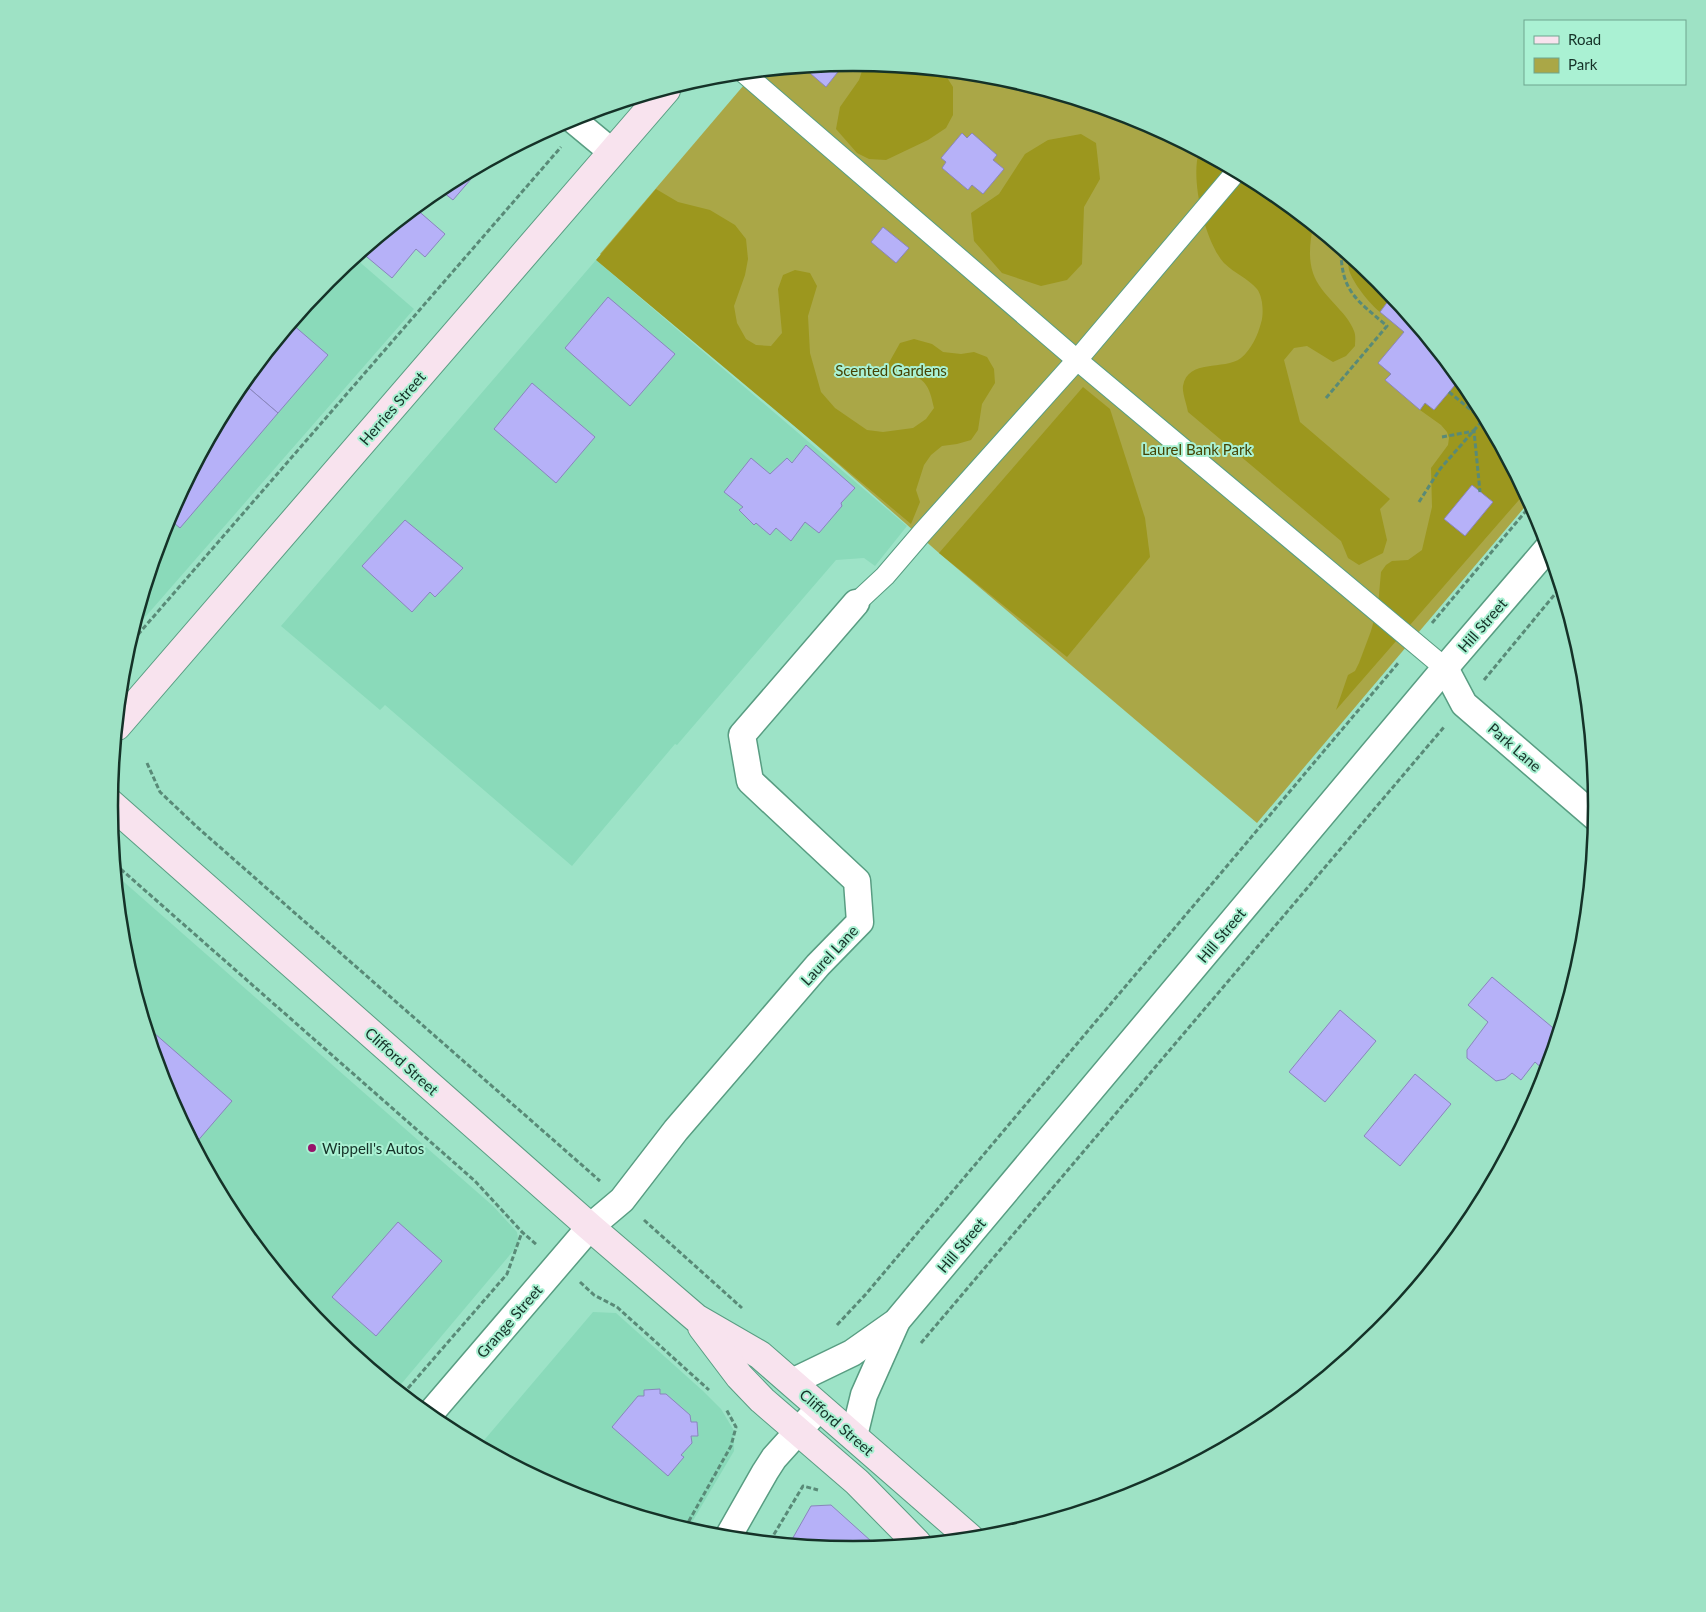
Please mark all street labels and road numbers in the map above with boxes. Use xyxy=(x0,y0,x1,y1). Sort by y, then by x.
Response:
street label: Herries Street xyxy=(355,367,429,448)
street label: Hill Street xyxy=(1454,594,1511,656)
street label: Park Lane xyxy=(1485,719,1545,775)
street label: Hill Street xyxy=(1193,904,1249,966)
street label: Laurel Lane xyxy=(797,921,861,989)
street label: Clifford Street xyxy=(362,1023,443,1099)
street label: Hill Street xyxy=(933,1214,989,1276)
street label: Grange Street xyxy=(472,1280,546,1361)
street label: Clifford Street xyxy=(796,1385,878,1459)

